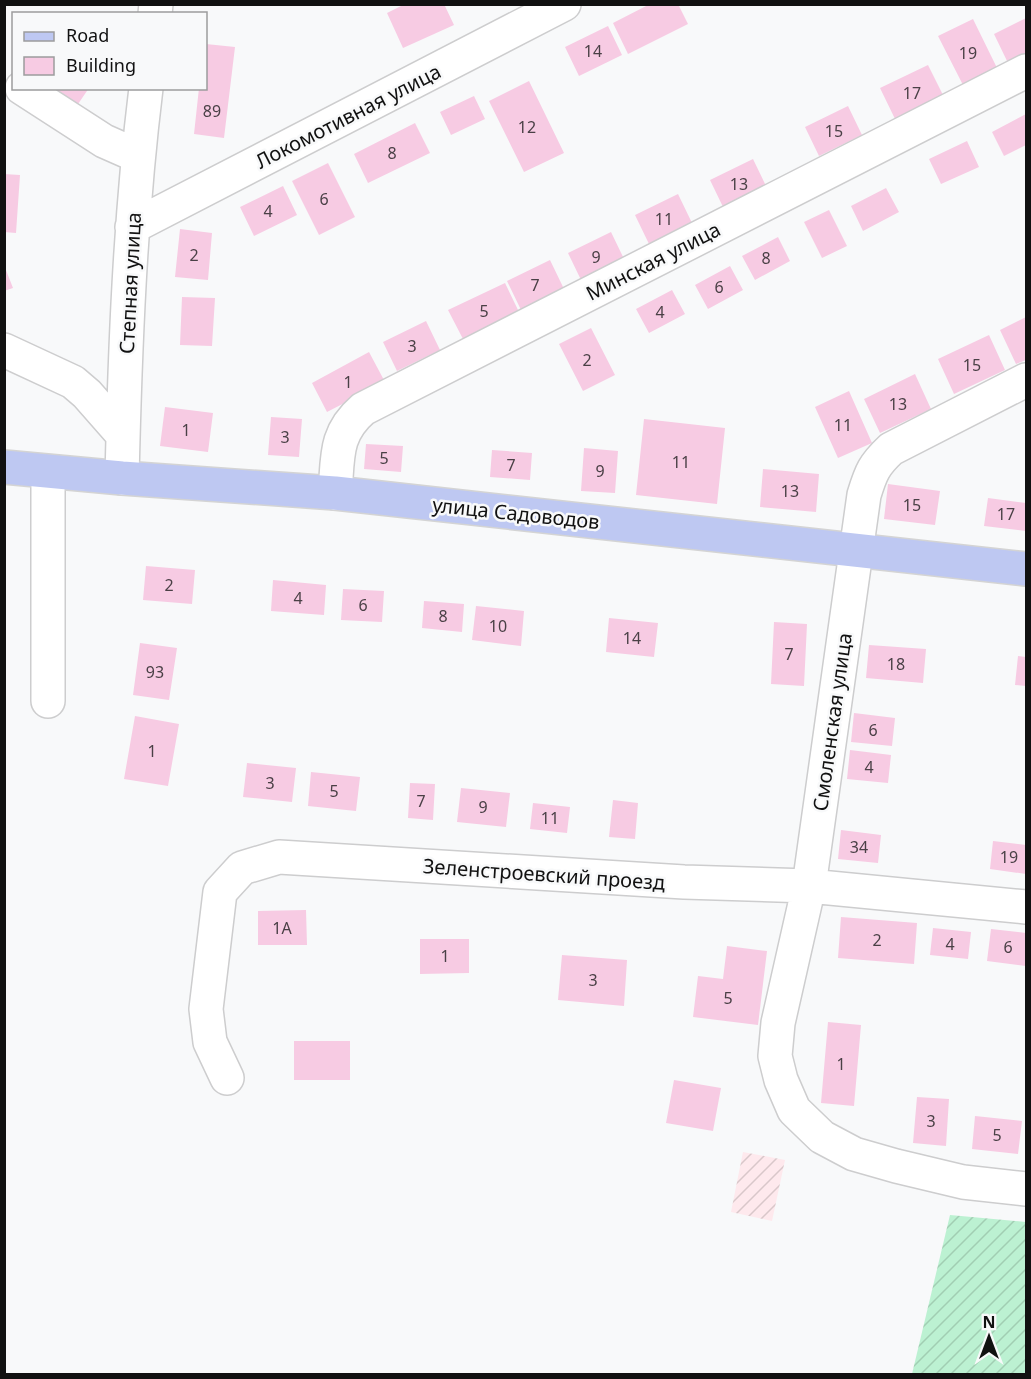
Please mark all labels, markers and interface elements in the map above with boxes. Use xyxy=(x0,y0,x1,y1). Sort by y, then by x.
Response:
legend xyxy=(12,12,207,90)
text: Road xyxy=(66,23,109,47)
house number: 14 xyxy=(584,40,602,62)
house number: 19 xyxy=(959,42,977,64)
text: Building xyxy=(66,53,136,77)
street label: Локомотивная улица xyxy=(251,57,445,175)
house number: 17 xyxy=(903,82,921,104)
house number: 89 xyxy=(203,100,221,122)
house number: 12 xyxy=(518,116,536,138)
house number: 15 xyxy=(825,120,843,142)
house number: 8 xyxy=(387,142,397,164)
house number: 13 xyxy=(730,173,748,195)
house number: 6 xyxy=(319,188,329,210)
house number: 4 xyxy=(263,200,273,222)
house number: 11 xyxy=(655,208,673,230)
street label: Степная улица xyxy=(113,211,147,355)
street label: Минская улица xyxy=(581,215,725,307)
house number: 2 xyxy=(189,244,199,266)
house number: 9 xyxy=(591,246,601,268)
house number: 8 xyxy=(761,247,771,269)
house number: 7 xyxy=(530,274,540,296)
house number: 6 xyxy=(714,276,724,298)
house number: 5 xyxy=(479,300,489,322)
house number: 4 xyxy=(655,301,665,323)
house number: 3 xyxy=(407,335,417,357)
house number: 2 xyxy=(582,349,592,371)
house number: 15 xyxy=(963,354,981,376)
house number: 1 xyxy=(343,371,353,393)
house number: 13 xyxy=(889,393,907,415)
house number: 11 xyxy=(834,414,852,436)
house number: 1 xyxy=(181,419,191,441)
house number: 3 xyxy=(280,426,290,448)
house number: 5 xyxy=(379,447,389,469)
house number: 11 xyxy=(672,451,690,473)
house number: 7 xyxy=(506,454,516,476)
house number: 9 xyxy=(595,460,605,482)
house number: 13 xyxy=(781,480,799,502)
street label: улица Садоводов xyxy=(431,491,601,535)
house number: 15 xyxy=(903,494,921,516)
house number: 17 xyxy=(997,503,1015,525)
house number: 2 xyxy=(164,574,174,596)
house number: 4 xyxy=(293,587,303,609)
house number: 6 xyxy=(358,594,368,616)
house number: 8 xyxy=(438,605,448,627)
house number: 10 xyxy=(489,615,507,637)
house number: 14 xyxy=(623,627,641,649)
street label: Смоленская улица xyxy=(806,631,858,813)
house number: 7 xyxy=(784,643,794,665)
house number: 18 xyxy=(887,653,905,675)
house number: 93 xyxy=(146,661,164,683)
house number: 6 xyxy=(868,719,878,741)
house number: 1 xyxy=(147,740,157,762)
house number: 4 xyxy=(864,756,874,778)
house number: 3 xyxy=(265,772,275,794)
house number: 5 xyxy=(329,780,339,802)
house number: 7 xyxy=(416,790,426,812)
house number: 9 xyxy=(478,796,488,818)
house number: 11 xyxy=(541,807,559,829)
house number: 34 xyxy=(850,836,868,858)
house number: 19 xyxy=(1000,846,1018,868)
street label: Зеленстроевский проезд xyxy=(422,852,666,896)
house number: 1А xyxy=(272,917,292,939)
house number: 2 xyxy=(872,929,882,951)
house number: 4 xyxy=(945,933,955,955)
house number: 6 xyxy=(1003,936,1013,958)
house number: 1 xyxy=(440,945,450,967)
house number: 3 xyxy=(588,969,598,991)
house number: 5 xyxy=(723,987,733,1009)
house number: 1 xyxy=(836,1053,846,1075)
house number: 3 xyxy=(926,1110,936,1132)
house number: 5 xyxy=(992,1124,1002,1146)
north arrow xyxy=(959,1307,1019,1367)
text: N xyxy=(982,1311,996,1333)

